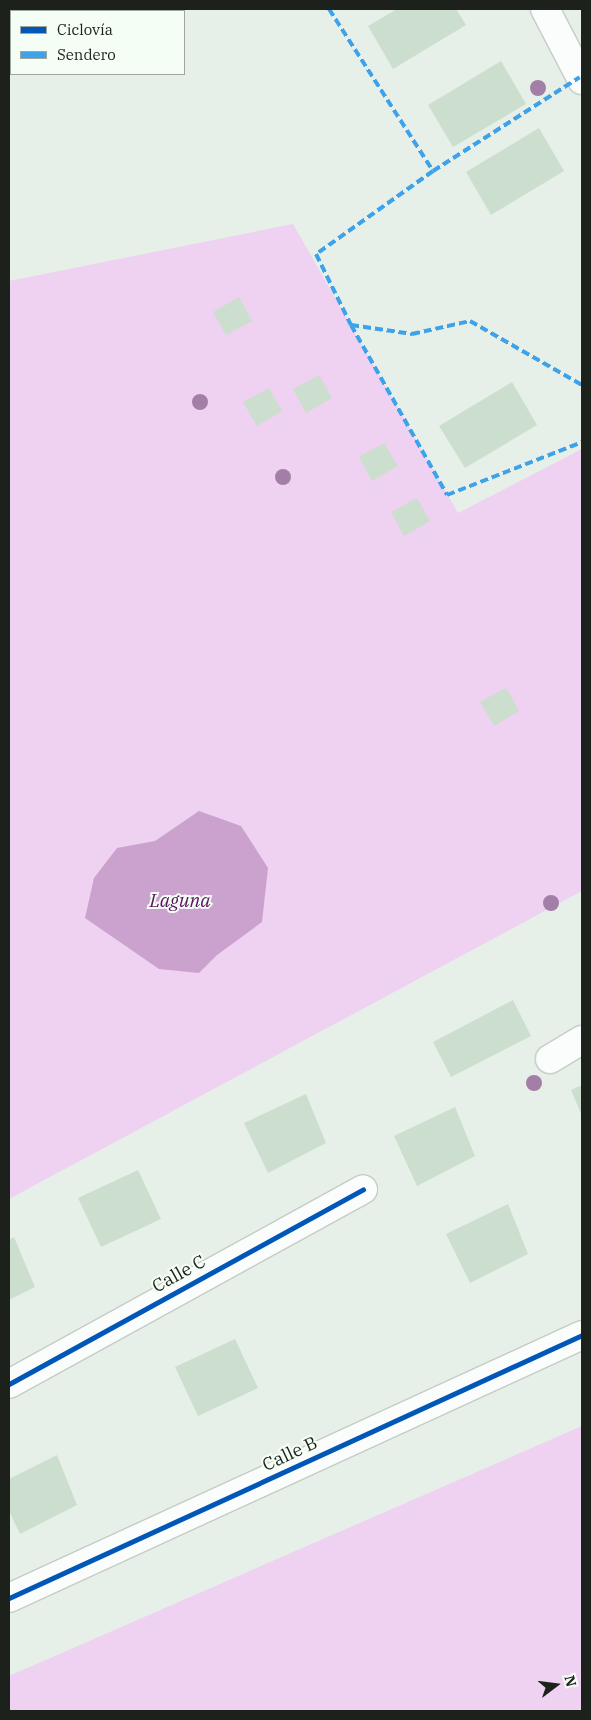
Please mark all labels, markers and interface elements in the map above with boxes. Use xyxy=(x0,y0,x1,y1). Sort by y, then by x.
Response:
legend xyxy=(10,10,185,75)
text: Ciclovía xyxy=(57,20,113,39)
text: Sendero xyxy=(57,45,116,64)
water label: Laguna xyxy=(149,890,211,912)
street label: Calle C xyxy=(149,1251,209,1297)
street label: Calle B xyxy=(259,1432,321,1476)
north arrow xyxy=(531,1660,581,1710)
text: N xyxy=(560,1673,581,1689)

